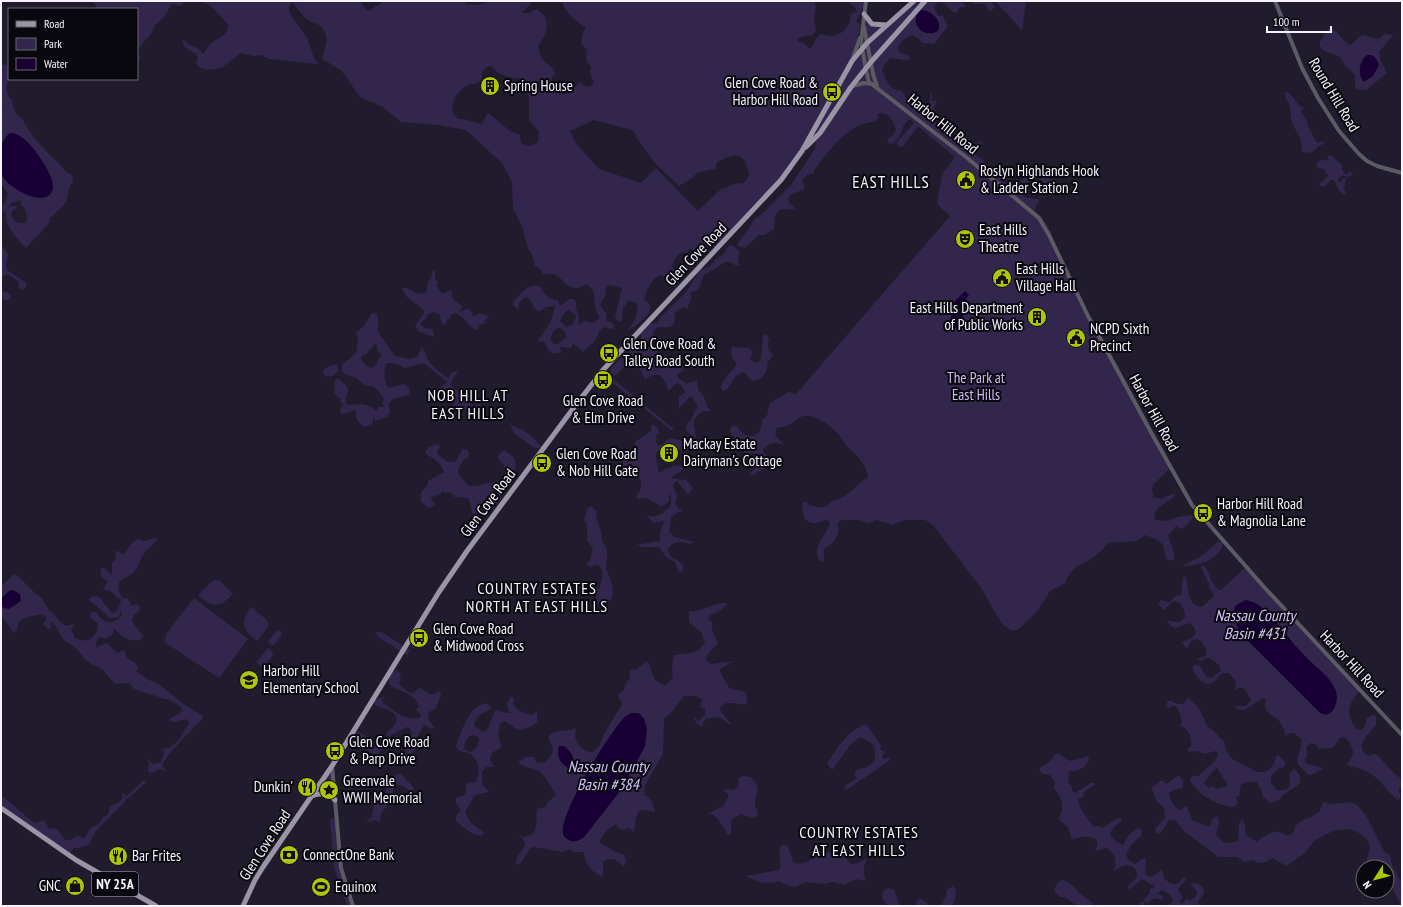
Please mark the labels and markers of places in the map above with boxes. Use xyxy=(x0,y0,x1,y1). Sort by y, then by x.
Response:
place label: Glen Cove Road & Harbor Hill Road xyxy=(725,73,818,109)
building icon: Spring House xyxy=(479,75,501,97)
place label: Spring House xyxy=(504,76,573,95)
bus stop icon: Glen Cove Road & Harbor Hill Road xyxy=(821,81,843,103)
place label: Roslyn Highlands Hook & Ladder Station 2 xyxy=(980,161,1099,197)
public building icon: Roslyn Highlands Hook & Ladder Station 2 xyxy=(955,169,977,191)
place label: East Hills Theatre xyxy=(979,220,1027,256)
theatre icon: East Hills Theatre xyxy=(954,228,976,250)
place label: East Hills Village Hall xyxy=(1015,259,1077,295)
public building icon: East Hills Village Hall xyxy=(991,267,1013,289)
place label: East Hills Department of Public Works xyxy=(910,298,1023,334)
building icon: East Hills Department of Public Works xyxy=(1026,306,1048,328)
place label: NCPD Sixth Precinct xyxy=(1090,319,1149,355)
public building icon: NCPD Sixth Precinct xyxy=(1065,327,1087,349)
place label: Glen Cove Road & Talley Road South xyxy=(623,334,716,370)
bus stop icon: Glen Cove Road & Talley Road South xyxy=(598,342,620,364)
bus stop icon: Glen Cove Road & Elm Drive xyxy=(592,369,614,391)
place label: Glen Cove Road & Elm Drive xyxy=(563,391,643,427)
place label: Mackay Estate Dairyman's Cottage xyxy=(683,434,782,470)
building icon: Mackay Estate Dairyman's Cottage xyxy=(658,442,680,464)
place label: Glen Cove Road & Nob Hill Gate xyxy=(556,444,638,480)
bus stop icon: Glen Cove Road & Nob Hill Gate xyxy=(531,452,553,474)
place label: Harbor Hill Road & Magnolia Lane xyxy=(1217,494,1306,530)
bus stop icon: Harbor Hill Road & Magnolia Lane xyxy=(1192,502,1214,524)
place label: Glen Cove Road & Midwood Cross xyxy=(433,619,524,655)
bus stop icon: Glen Cove Road & Midwood Cross xyxy=(408,627,430,649)
place label: Harbor Hill Elementary School xyxy=(263,661,360,697)
school or university icon: Harbor Hill Elementary School xyxy=(238,669,260,691)
place label: Glen Cove Road & Parp Drive xyxy=(349,732,429,768)
bus stop icon: Glen Cove Road & Parp Drive xyxy=(324,740,346,762)
place label: Greenvale WWII Memorial xyxy=(343,771,423,807)
restaurant icon: Dunkin' xyxy=(296,776,318,798)
place label: Dunkin' xyxy=(254,777,293,796)
place icon: Greenvale WWII Memorial xyxy=(318,779,340,801)
bank icon: ConnectOne Bank xyxy=(278,844,300,866)
restaurant icon: Bar Frites xyxy=(107,845,129,867)
place label: ConnectOne Bank xyxy=(303,845,394,864)
place label: Bar Frites xyxy=(132,846,181,865)
shop icon: GNC xyxy=(64,875,86,897)
place label: GNC xyxy=(39,876,61,895)
sports icon: Equinox xyxy=(310,876,332,898)
place label: Equinox xyxy=(335,877,377,896)

